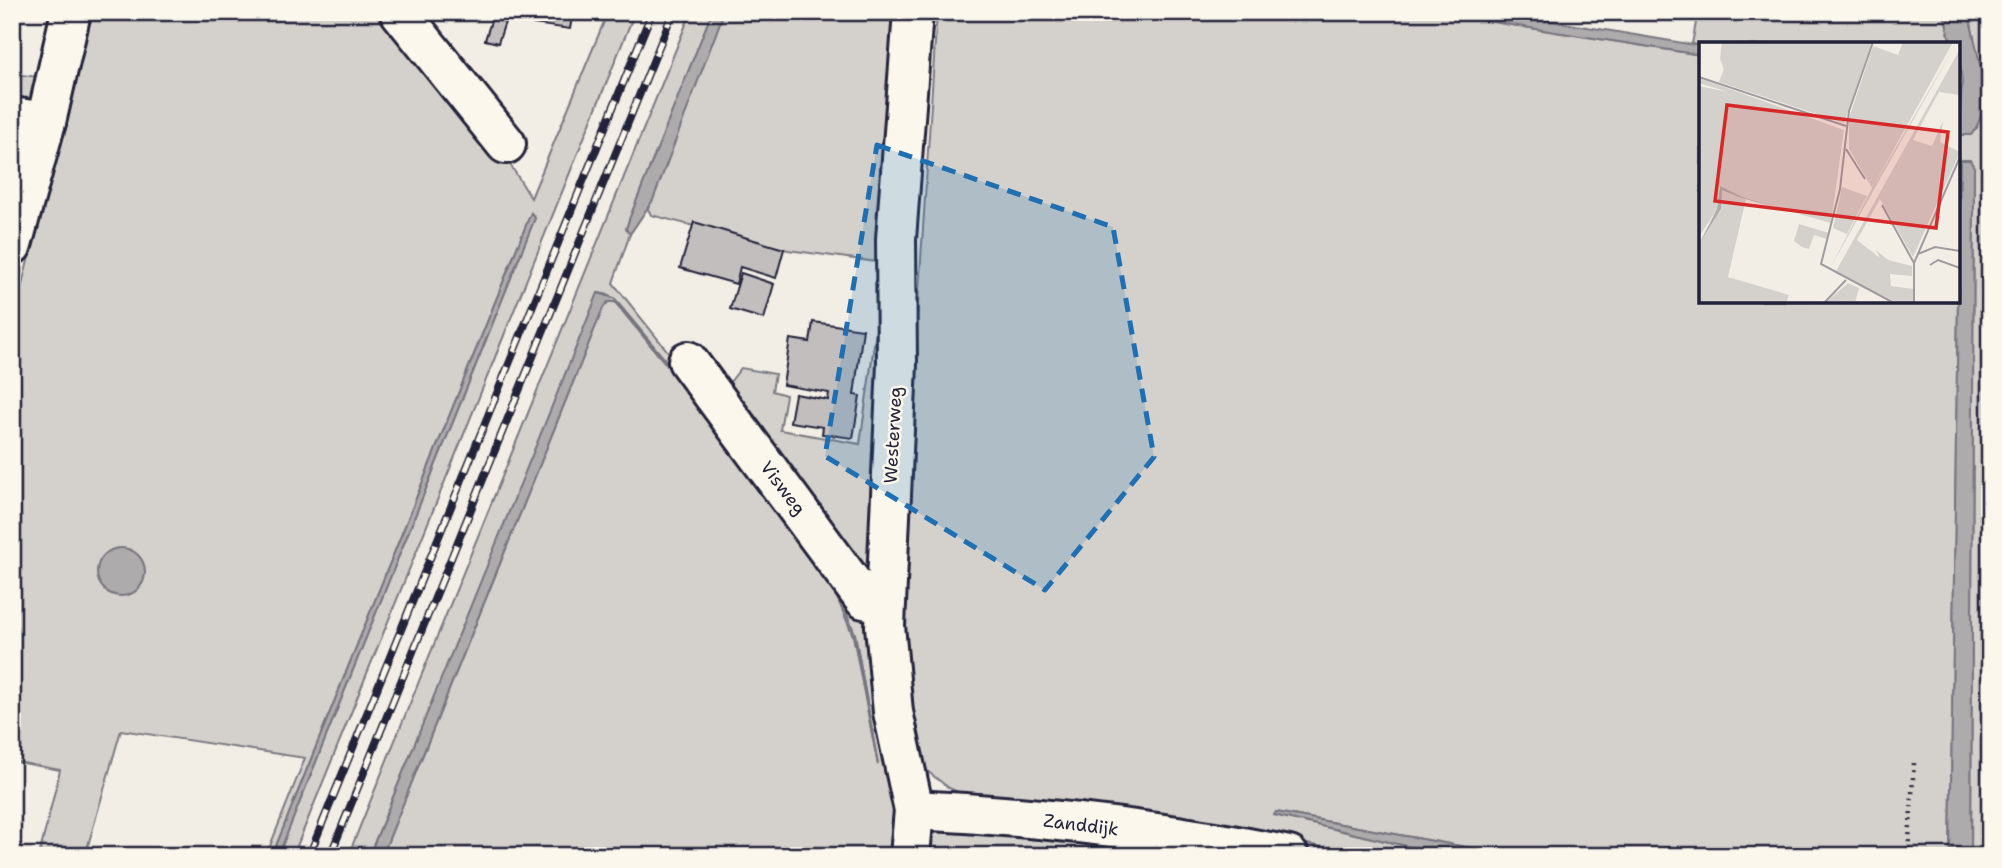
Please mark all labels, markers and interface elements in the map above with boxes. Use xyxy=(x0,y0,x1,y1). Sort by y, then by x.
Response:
inset map xyxy=(1699,42,1960,303)
street label: Westerweg xyxy=(878,386,908,484)
street label: Visweg xyxy=(755,456,811,520)
street label: Zanddijk xyxy=(1042,808,1120,842)

